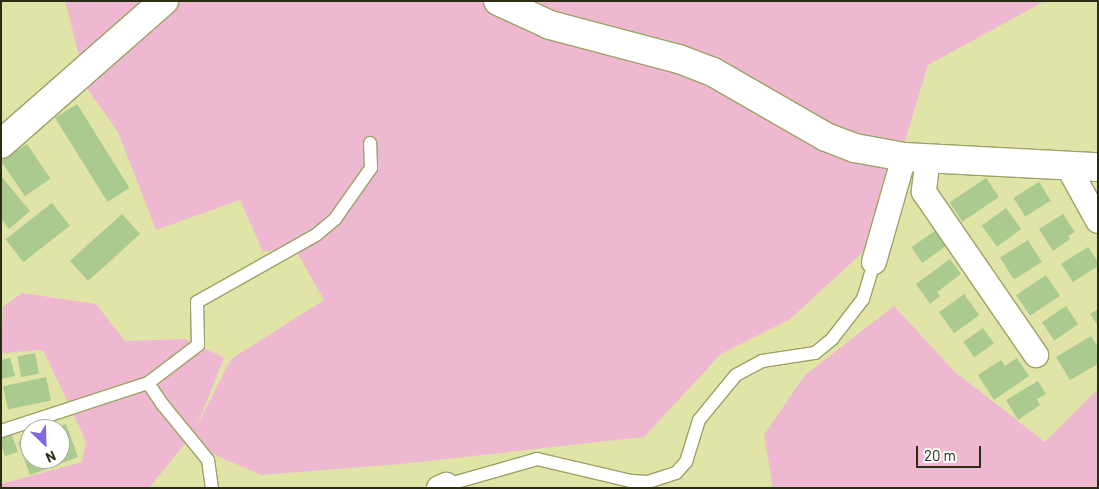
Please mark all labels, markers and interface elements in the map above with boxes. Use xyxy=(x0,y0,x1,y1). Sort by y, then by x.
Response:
north arrow xyxy=(20,419,70,469)
scale bar xyxy=(919,436,984,468)
text: 20 m xyxy=(924,446,956,464)
text: N xyxy=(43,448,59,467)

